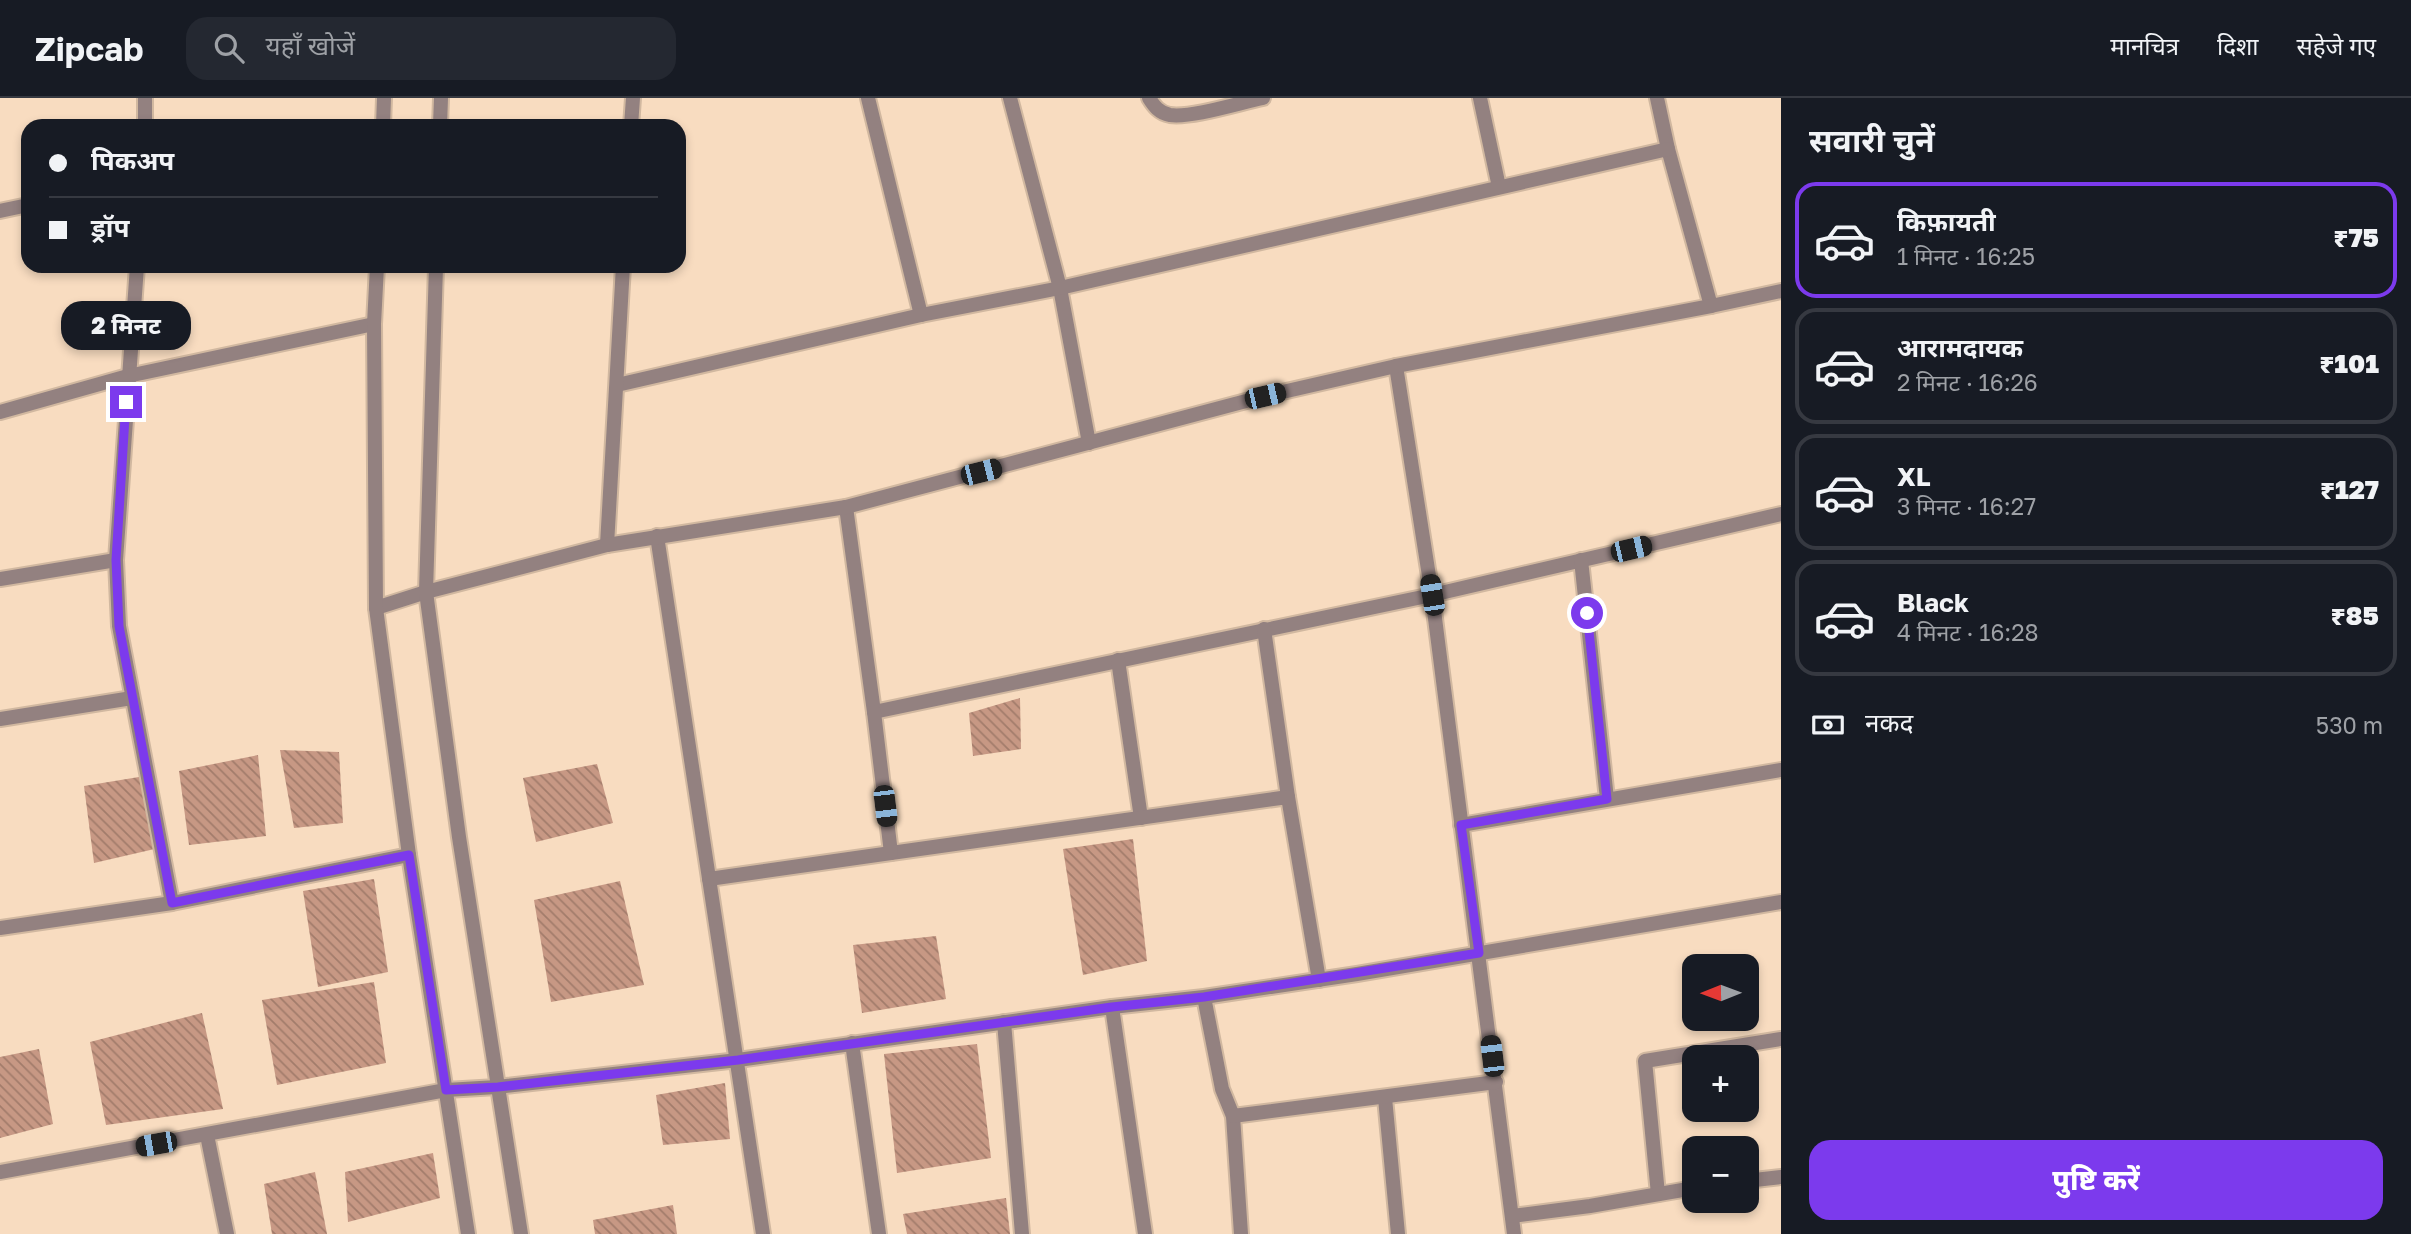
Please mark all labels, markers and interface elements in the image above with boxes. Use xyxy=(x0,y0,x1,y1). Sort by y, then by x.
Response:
search box xyxy=(186,17,676,80)
text: Zipcab xyxy=(35,29,144,68)
icon: search xyxy=(210,29,248,67)
text: यहाँ खोजें xyxy=(266,30,355,61)
text: मानचित्र xyxy=(2110,31,2179,60)
text: दिशा xyxy=(2217,31,2258,60)
text: सहेजे गए xyxy=(2296,31,2376,60)
text: सवारी चुनें xyxy=(1809,121,1935,159)
text: पिकअप xyxy=(91,145,174,176)
text: किफ़ायती xyxy=(1897,206,1996,237)
icon: car xyxy=(1813,209,1876,272)
text: ड्रॉप xyxy=(91,212,129,243)
text: ₹75 xyxy=(2333,222,2379,253)
text: 1 मिनट · 16:25 xyxy=(1897,242,2035,270)
callout: 2 मिनट xyxy=(61,300,191,350)
text: 2 मिनट xyxy=(91,311,161,339)
text: आरामदायक xyxy=(1897,332,2023,363)
icon: car xyxy=(1813,335,1876,398)
text: ₹101 xyxy=(2319,348,2379,379)
text: 2 मिनट · 16:26 xyxy=(1897,368,2038,396)
car xyxy=(1243,381,1288,411)
route end xyxy=(110,386,142,418)
car xyxy=(959,457,1004,487)
icon: car xyxy=(1813,461,1876,524)
text: XL xyxy=(1897,461,1931,492)
text: ₹127 xyxy=(2320,474,2379,505)
text: 3 मिनट · 16:27 xyxy=(1897,492,2036,520)
car xyxy=(1609,534,1654,564)
car xyxy=(1419,573,1446,617)
icon: car xyxy=(1813,587,1876,650)
text: Black xyxy=(1897,587,1969,618)
route start xyxy=(1571,597,1603,629)
text: ₹85 xyxy=(2331,600,2379,631)
text: 4 मिनट · 16:28 xyxy=(1897,618,2039,646)
icon: cash xyxy=(1809,706,1847,744)
text: नकद xyxy=(1865,707,1913,738)
text: 530 m xyxy=(2316,711,2383,739)
car xyxy=(873,784,898,828)
north arrow xyxy=(1682,954,1759,1031)
map controls xyxy=(1682,954,1759,1213)
car xyxy=(1480,1034,1505,1078)
button: + xyxy=(1682,1045,1759,1122)
car xyxy=(134,1130,179,1158)
button: − xyxy=(1682,1136,1759,1213)
button: पुष्टि करें xyxy=(1809,1140,2383,1220)

